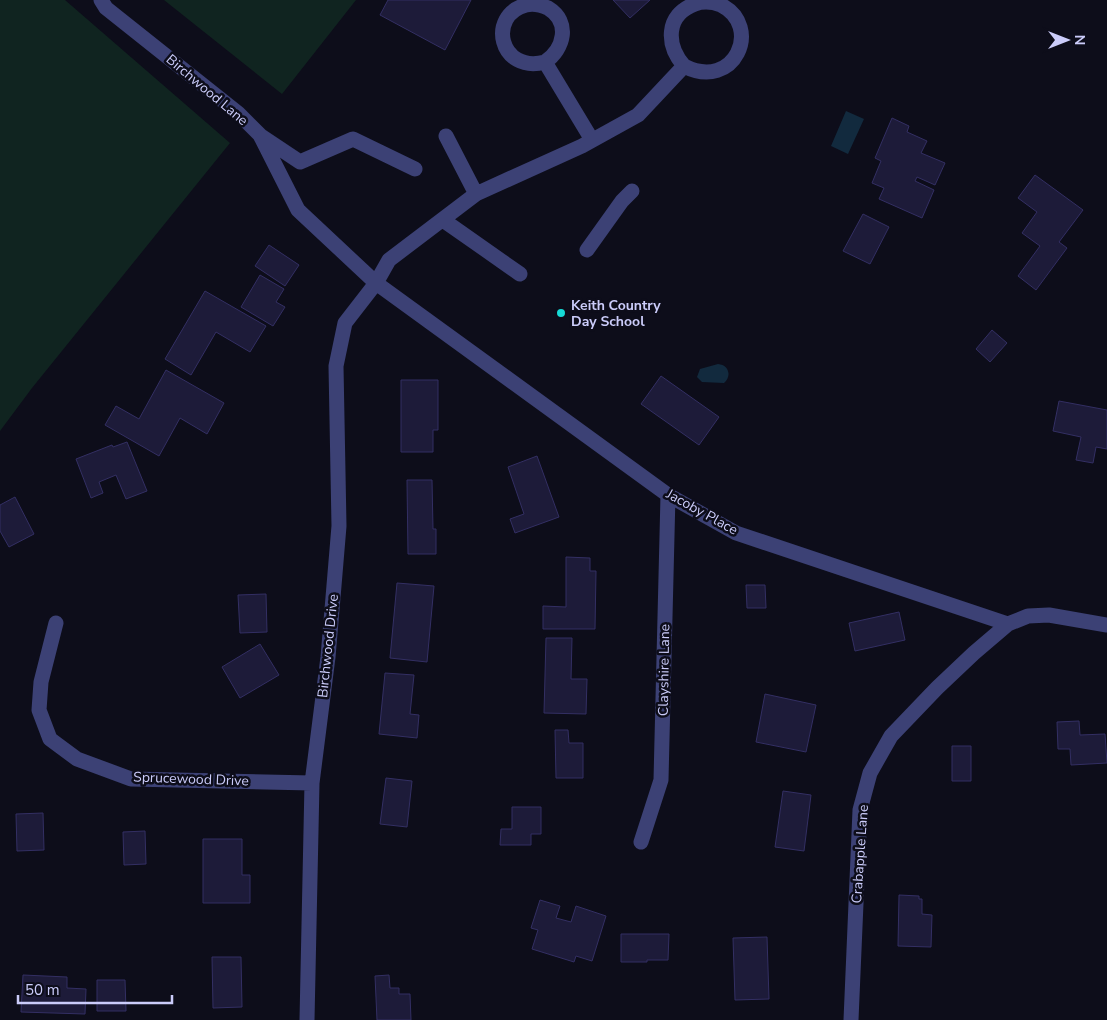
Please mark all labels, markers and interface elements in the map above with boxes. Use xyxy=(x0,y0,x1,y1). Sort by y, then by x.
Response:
north arrow xyxy=(1042,15,1092,65)
text: N xyxy=(1070,35,1089,45)
street label: Birchwood Lane xyxy=(162,50,252,130)
place label: Keith Country Day School xyxy=(571,296,661,331)
marker: Keith Country Day School xyxy=(555,307,567,319)
street label: Jacoby Place xyxy=(662,484,741,539)
street label: Birchwood Drive xyxy=(313,593,343,699)
street label: Clayshire Lane xyxy=(654,624,674,716)
street label: Sprucewood Drive xyxy=(133,767,249,791)
street label: Crabapple Lane xyxy=(847,804,873,904)
scale bar xyxy=(18,972,171,1004)
text: 50 m xyxy=(25,980,60,1000)

